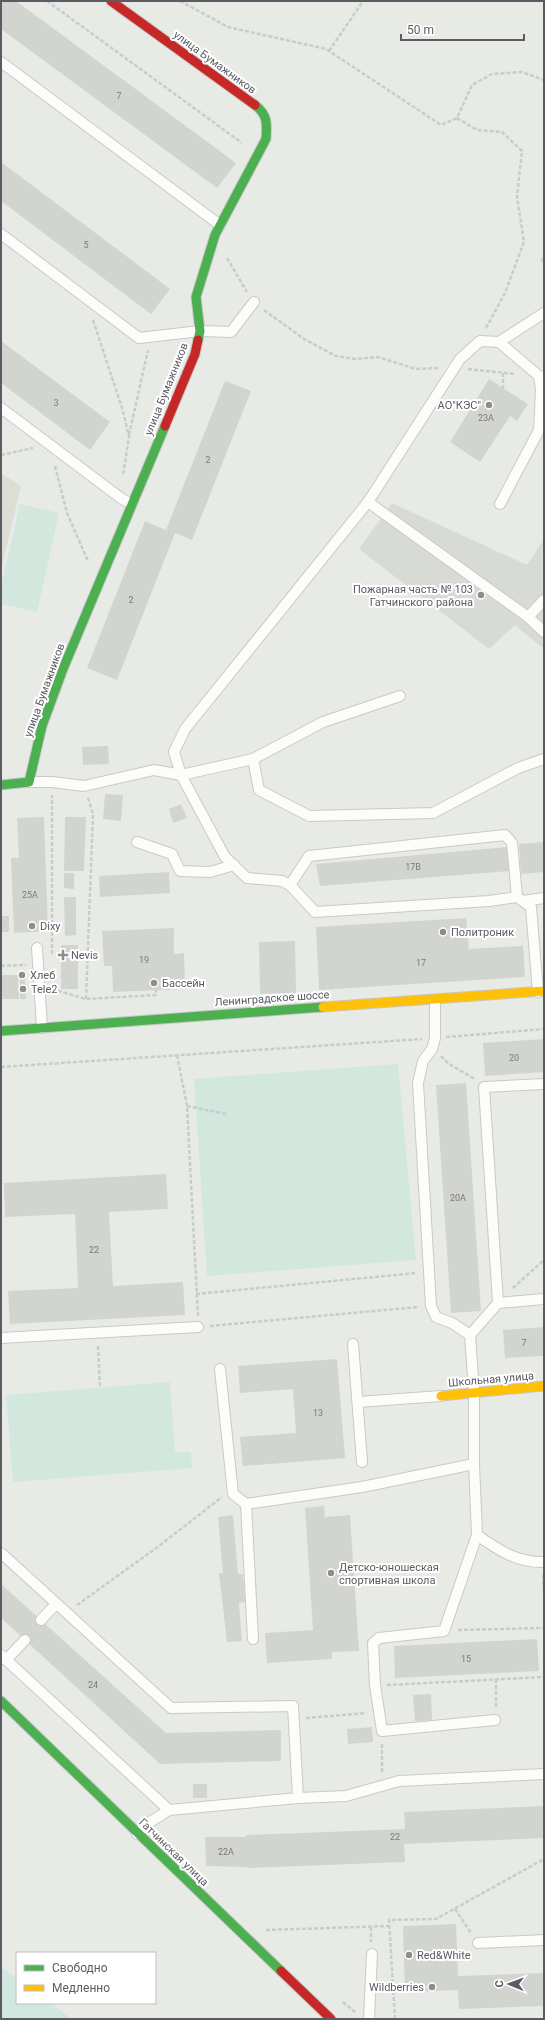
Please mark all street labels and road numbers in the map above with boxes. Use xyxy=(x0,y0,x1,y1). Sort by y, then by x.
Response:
street label: улица Бумажников xyxy=(171,28,258,97)
street label: улица Бумажников xyxy=(142,341,191,437)
street label: улица Бумажников xyxy=(21,642,67,739)
street label: Ленинградское шоссе xyxy=(214,988,330,1009)
street label: Школьная улица xyxy=(448,1369,534,1390)
street label: Гатчинская улица xyxy=(136,1816,211,1889)

